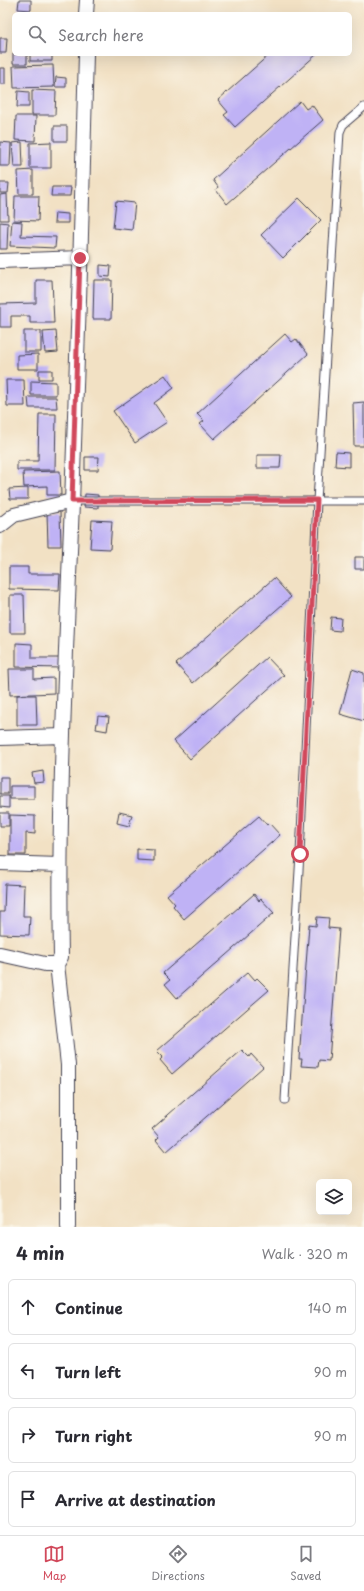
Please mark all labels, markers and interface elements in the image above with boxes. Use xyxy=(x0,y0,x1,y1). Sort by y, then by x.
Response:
search box xyxy=(12,12,352,56)
icon: search xyxy=(26,23,48,45)
text: Search here xyxy=(58,23,144,46)
route end xyxy=(71,249,89,267)
route start xyxy=(291,845,309,863)
map controls xyxy=(316,1179,352,1215)
button: layers xyxy=(316,1179,352,1215)
text: 4 min xyxy=(16,1240,64,1266)
text: Walk · 320 m xyxy=(262,1244,348,1263)
icon: ahead xyxy=(17,1296,39,1318)
text: Continue xyxy=(55,1296,123,1319)
text: 140 m xyxy=(308,1298,347,1317)
icon: left xyxy=(17,1360,39,1382)
text: Turn left xyxy=(55,1360,121,1383)
text: 90 m xyxy=(314,1362,347,1381)
icon: right xyxy=(17,1424,39,1446)
text: Turn right xyxy=(55,1424,132,1447)
text: 90 m xyxy=(314,1426,347,1445)
icon: arrive xyxy=(17,1488,39,1510)
text: Arrive at destination xyxy=(55,1488,216,1511)
tab: Map xyxy=(43,1543,66,1584)
tab: Directions xyxy=(151,1543,205,1584)
tab: Saved xyxy=(290,1543,321,1584)

